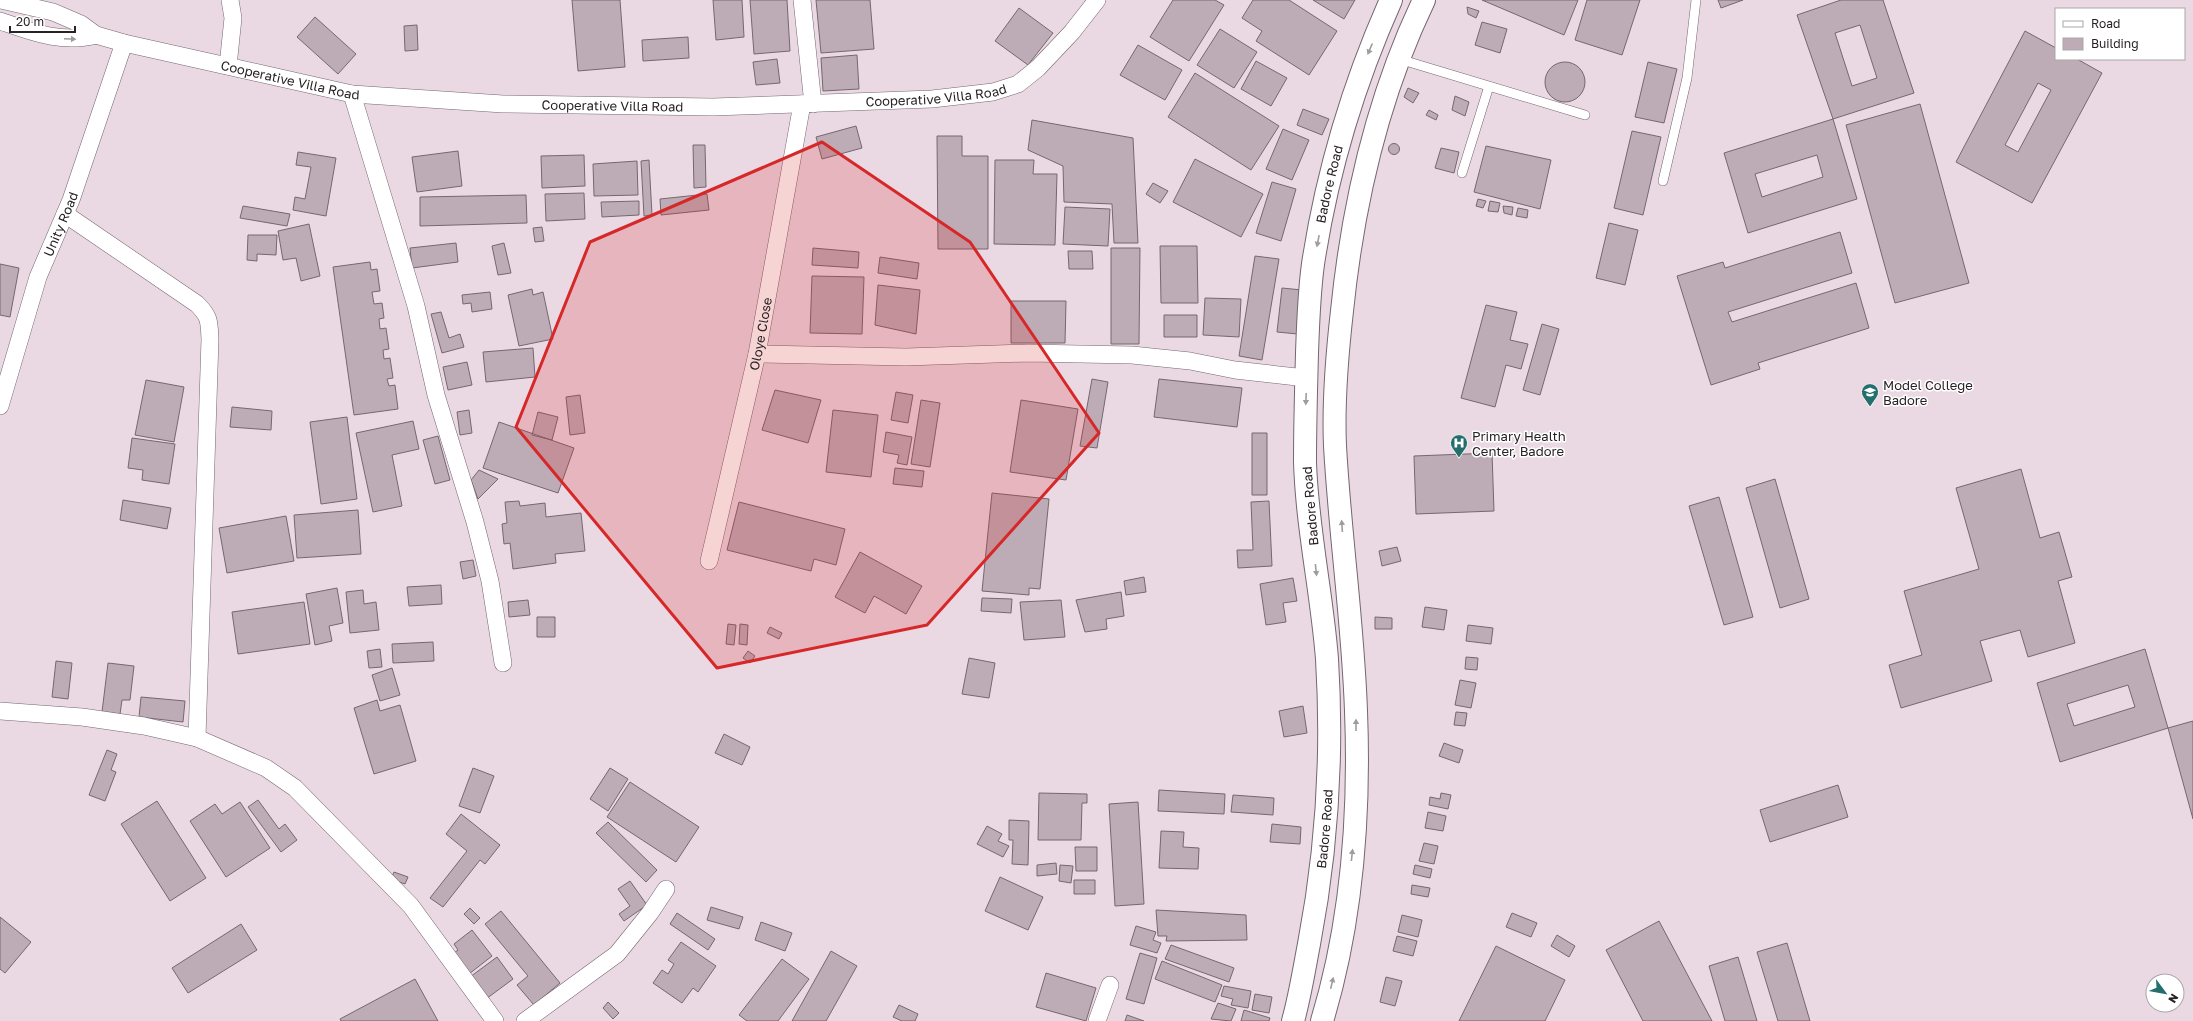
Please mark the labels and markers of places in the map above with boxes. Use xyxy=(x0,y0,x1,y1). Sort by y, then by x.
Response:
place label: Model College Badore xyxy=(1883,377,1973,408)
school or university icon: Model College Badore xyxy=(1860,382,1880,407)
place label: Primary Health Center, Badore xyxy=(1472,428,1566,459)
hospital icon: Primary Health Center, Badore xyxy=(1449,433,1469,458)

